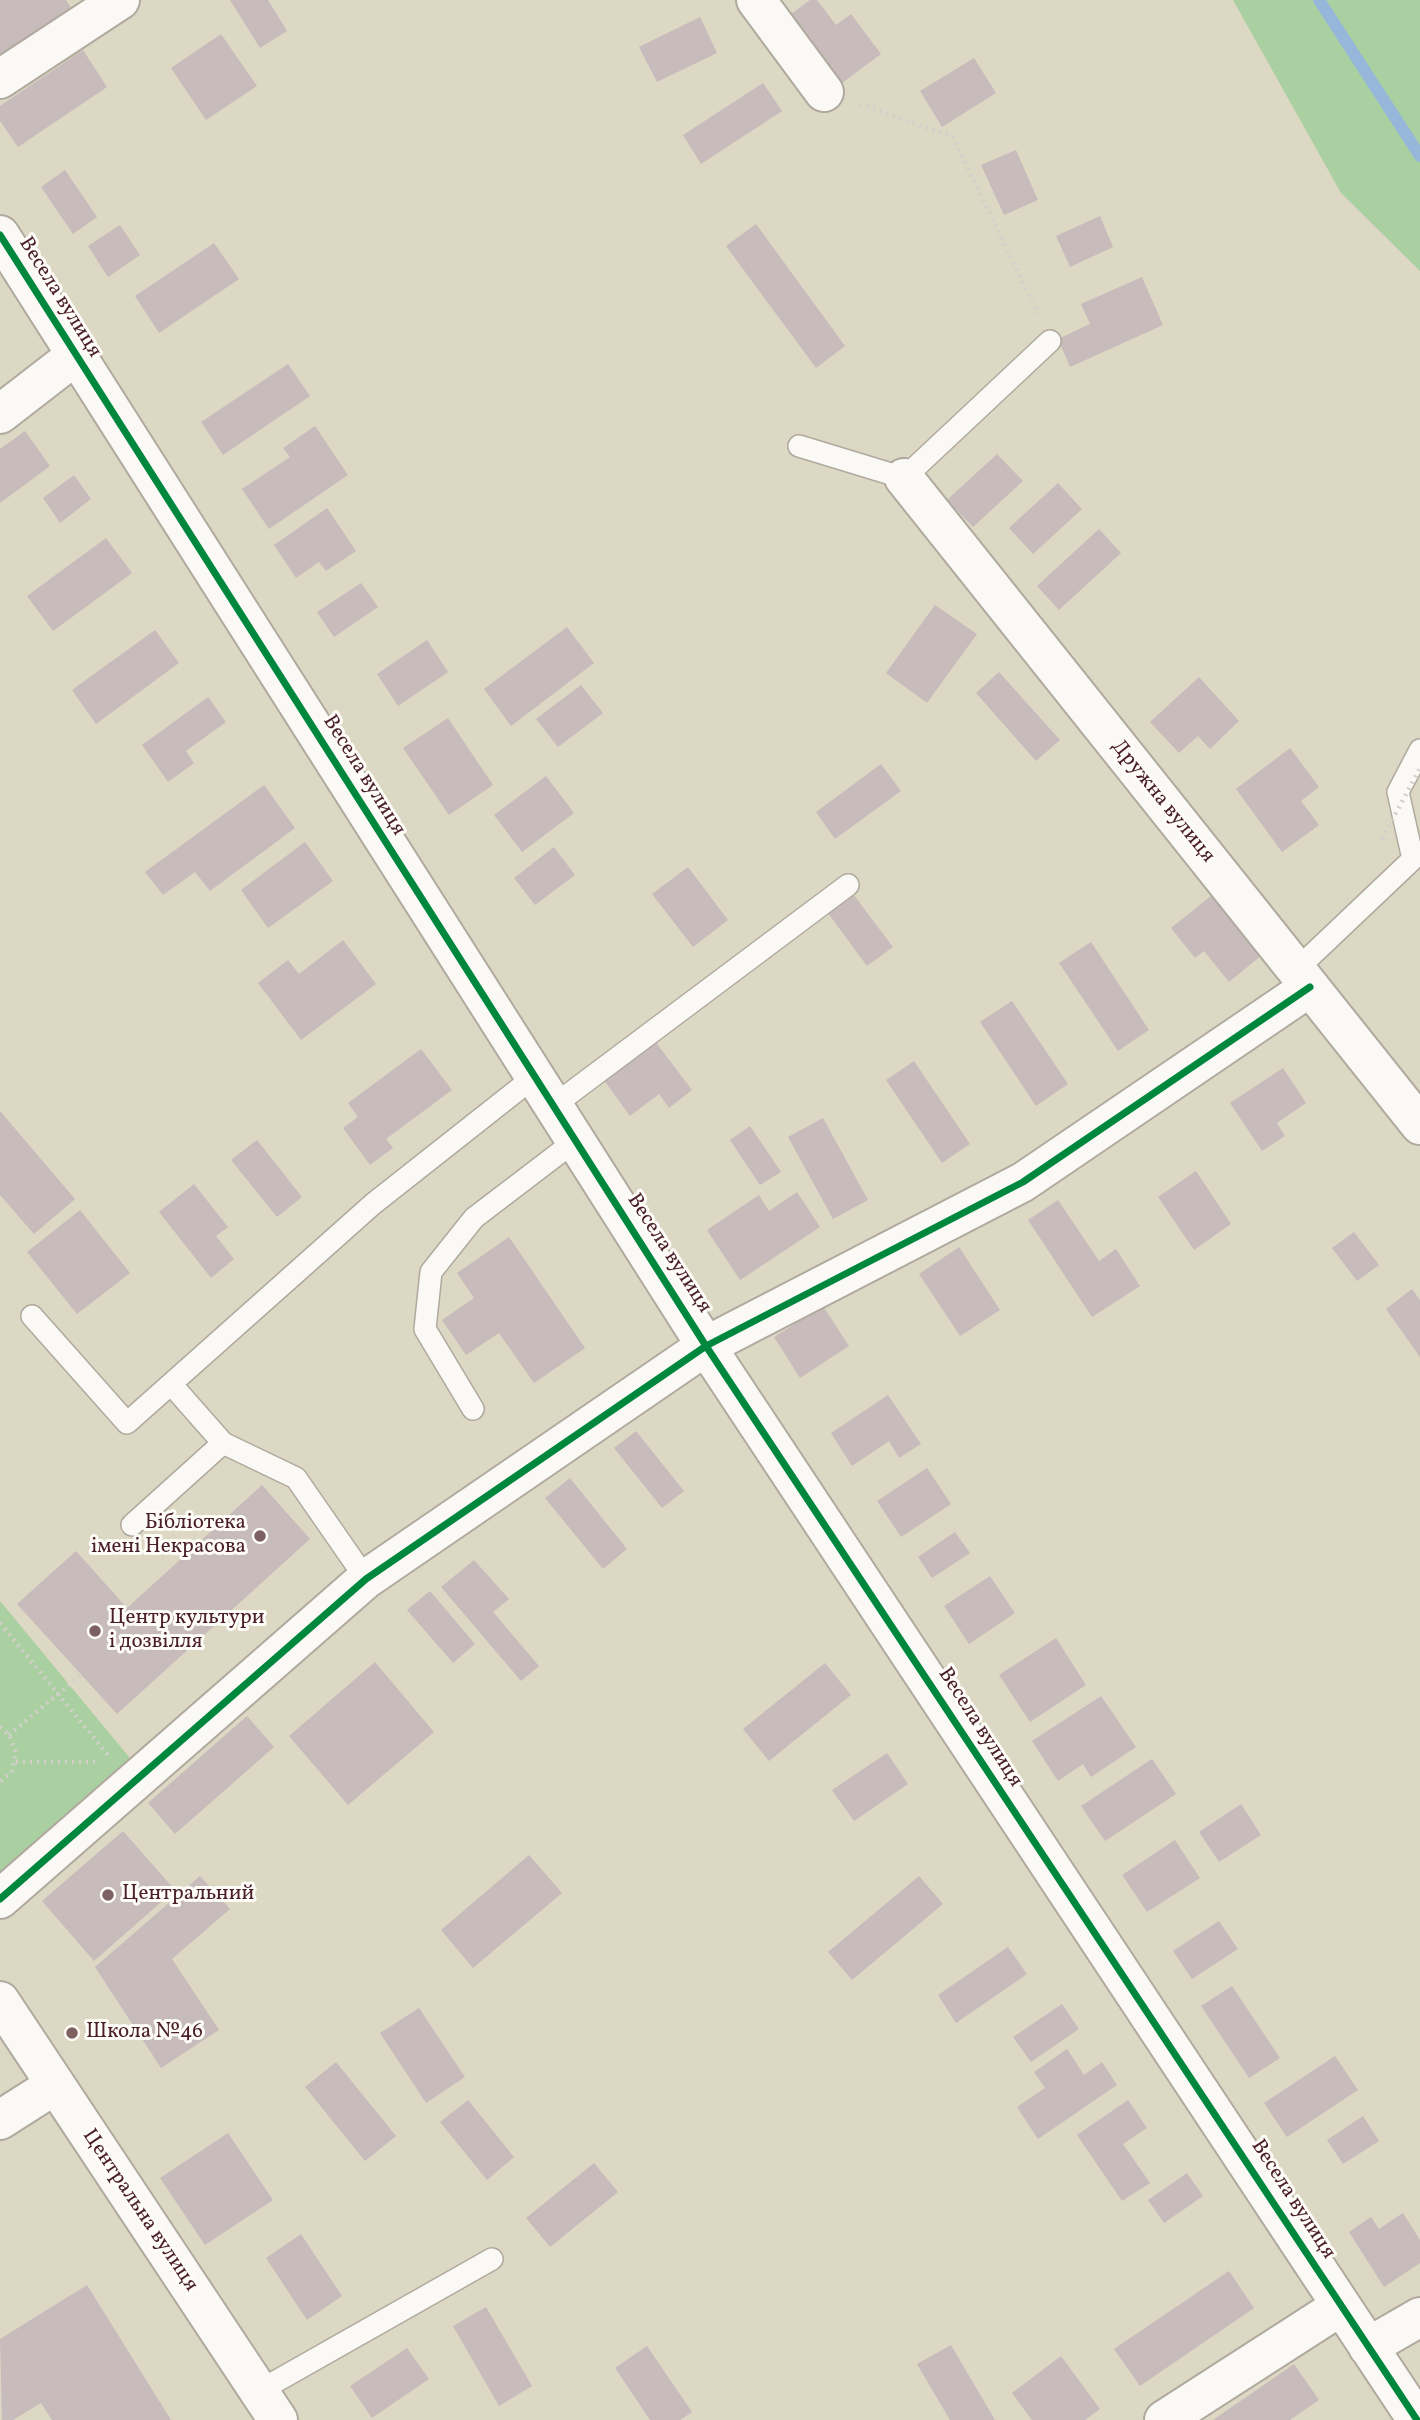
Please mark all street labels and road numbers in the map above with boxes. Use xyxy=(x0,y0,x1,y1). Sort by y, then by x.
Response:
street label: Весела вулиця xyxy=(12,233,106,363)
street label: Весела вулиця xyxy=(316,711,410,841)
street label: Дружна вулиця xyxy=(1105,735,1219,869)
street label: Весела вулиця xyxy=(620,1190,716,1318)
street label: Весела вулиця xyxy=(931,1664,1027,1792)
street label: Центральна вулиця xyxy=(75,2125,203,2297)
street label: Весела вулиця xyxy=(1244,2136,1340,2264)

